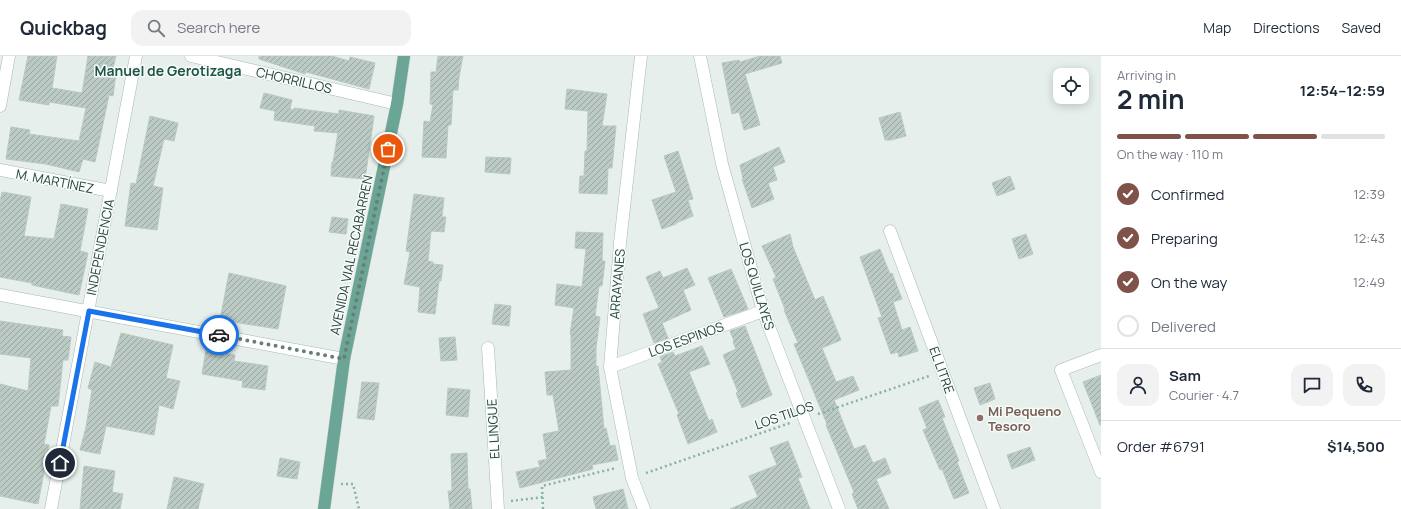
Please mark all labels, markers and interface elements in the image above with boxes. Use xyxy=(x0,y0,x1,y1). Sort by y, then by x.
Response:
search box xyxy=(131,10,411,46)
text: Quickbag xyxy=(20,15,107,41)
icon: search xyxy=(145,17,167,39)
text: Search here xyxy=(177,17,260,38)
text: Map xyxy=(1203,18,1231,37)
text: Directions xyxy=(1253,18,1320,37)
text: Saved xyxy=(1342,18,1381,37)
district label: Manuel de Gerotizaga xyxy=(94,61,242,80)
street label: CHORRILLOS xyxy=(254,63,334,97)
text: Arriving in xyxy=(1117,66,1176,84)
map controls xyxy=(1053,68,1089,104)
button: locate xyxy=(1053,68,1089,104)
text: 12:54–12:59 xyxy=(1300,80,1385,101)
text: 2 min xyxy=(1117,81,1185,117)
pin xyxy=(371,132,405,166)
icon: bag xyxy=(377,138,399,160)
text: On the way · 110 m xyxy=(1117,145,1223,163)
street label: M. MARTÍNEZ xyxy=(14,165,96,197)
street label: AVENIDA VIAL RECABARREN xyxy=(325,173,377,337)
icon: check xyxy=(1117,183,1139,205)
text: Confirmed xyxy=(1151,184,1224,205)
text: 12:39 xyxy=(1353,185,1385,203)
street label: INDEPENDENCIA xyxy=(82,197,118,297)
icon: check xyxy=(1117,227,1139,249)
text: Preparing xyxy=(1151,228,1218,249)
text: 12:43 xyxy=(1354,229,1385,247)
street label: LOS QUILLAYES xyxy=(735,240,779,332)
street label: ARRAYANES xyxy=(605,248,629,320)
icon: check xyxy=(1117,271,1139,293)
text: On the way xyxy=(1151,272,1227,293)
text: 12:49 xyxy=(1353,273,1385,291)
courier xyxy=(199,315,239,355)
text: Delivered xyxy=(1151,316,1216,337)
street label: LOS ESPINOS xyxy=(646,317,726,361)
icon: car xyxy=(208,324,230,346)
street label: EL LITRE xyxy=(925,344,959,396)
button: person xyxy=(1117,364,1159,406)
button: chat xyxy=(1291,364,1333,406)
button: phone xyxy=(1343,364,1385,406)
text: Sam xyxy=(1169,365,1201,386)
text: Courier · 4.7 xyxy=(1169,386,1239,404)
street label: LOS TILOS xyxy=(752,397,816,433)
street label: EL LINGUE xyxy=(482,398,504,460)
place label: Mi Pequeno Tesoro xyxy=(988,402,1061,435)
marker: Mi Pequeno Tesoro xyxy=(975,413,985,423)
text: Order #6791 xyxy=(1117,436,1205,457)
text: $14,500 xyxy=(1327,436,1385,457)
pin xyxy=(43,446,77,480)
icon: home xyxy=(49,452,71,474)

